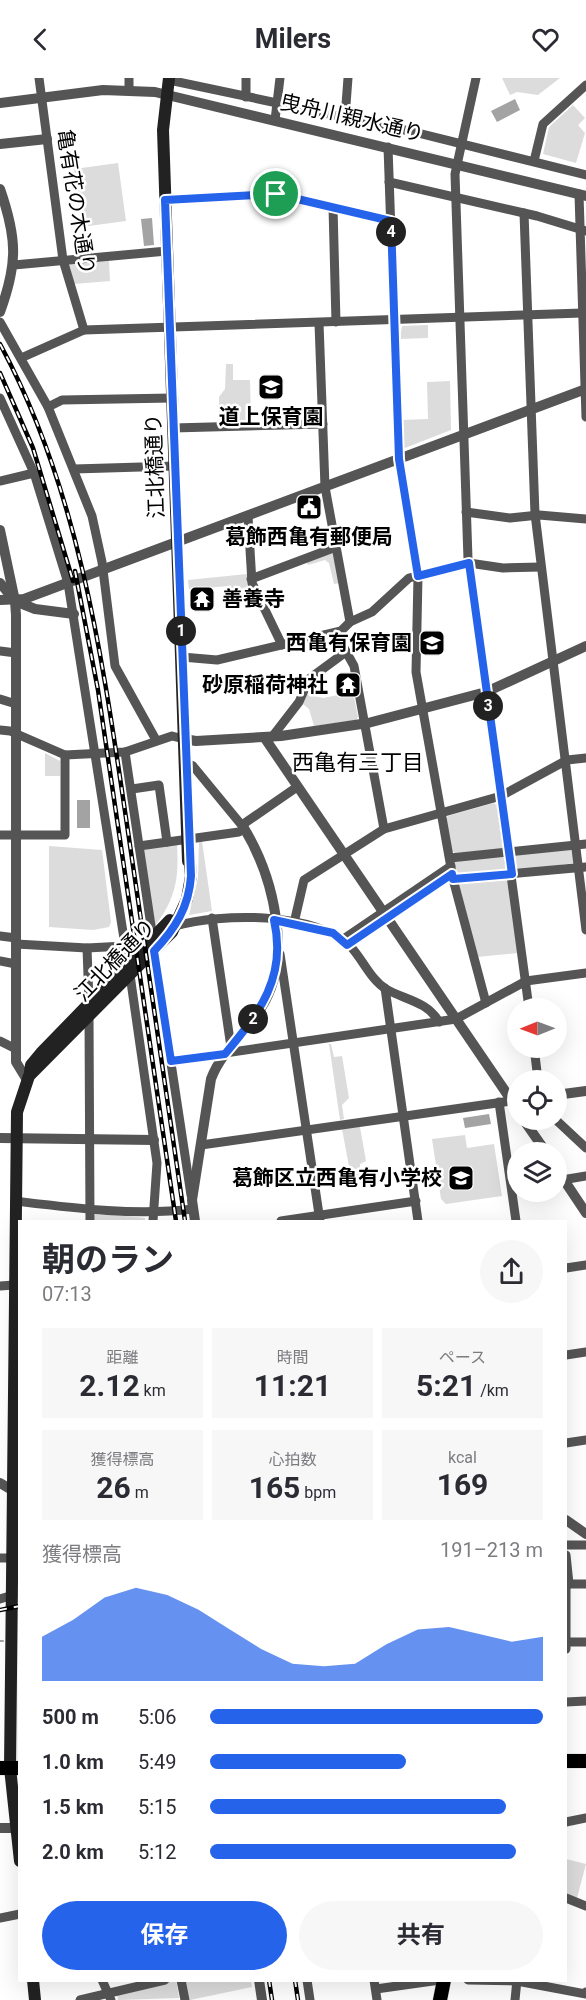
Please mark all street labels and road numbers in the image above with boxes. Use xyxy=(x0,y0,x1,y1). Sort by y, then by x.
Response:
street label: 曳舟川親水通り xyxy=(278,90,426,146)
street label: 亀有花の木通り xyxy=(53,128,99,276)
street label: 江北橋通り xyxy=(141,413,169,519)
street label: 江北橋通り xyxy=(70,914,160,1006)

